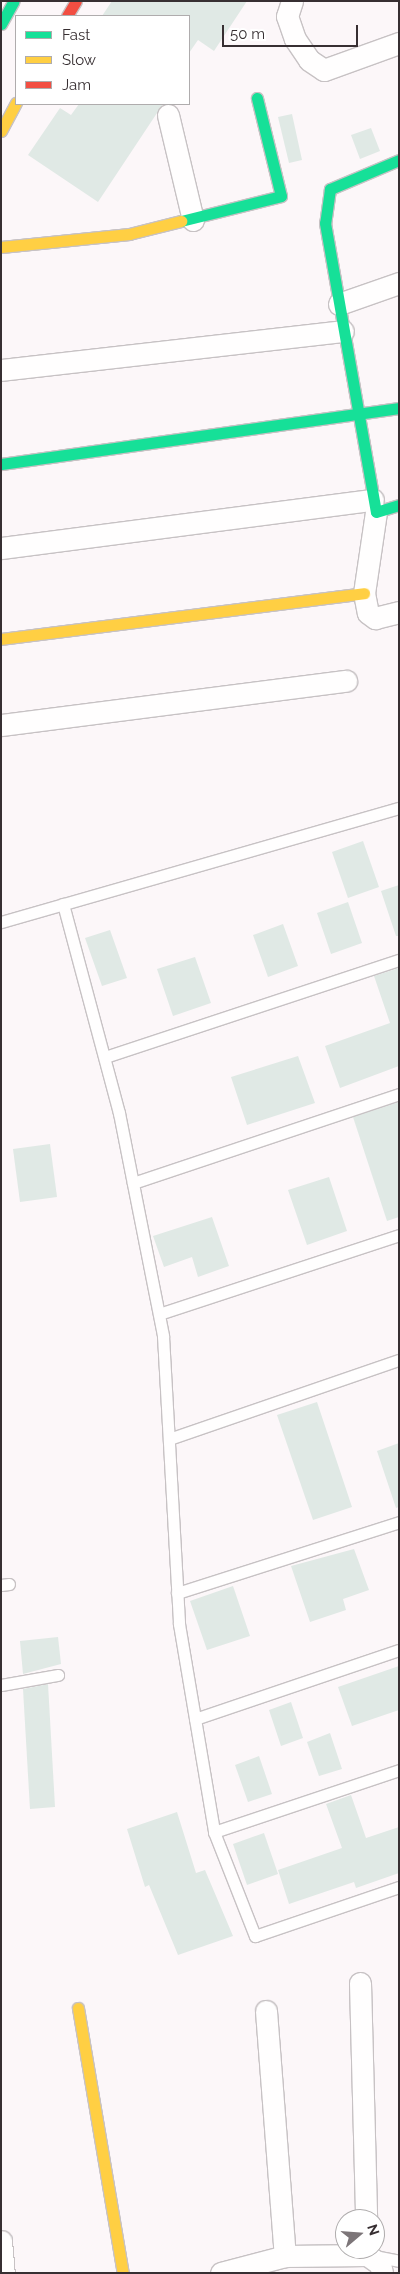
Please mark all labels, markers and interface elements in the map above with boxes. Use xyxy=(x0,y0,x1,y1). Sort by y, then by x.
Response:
legend xyxy=(15,15,190,105)
scale bar xyxy=(225,15,361,47)
text: 50 m xyxy=(230,25,265,43)
text: Fast xyxy=(62,26,90,44)
text: Slow xyxy=(62,51,96,69)
text: Jam xyxy=(62,76,91,94)
north arrow xyxy=(335,2209,385,2259)
text: N xyxy=(364,2222,383,2237)

